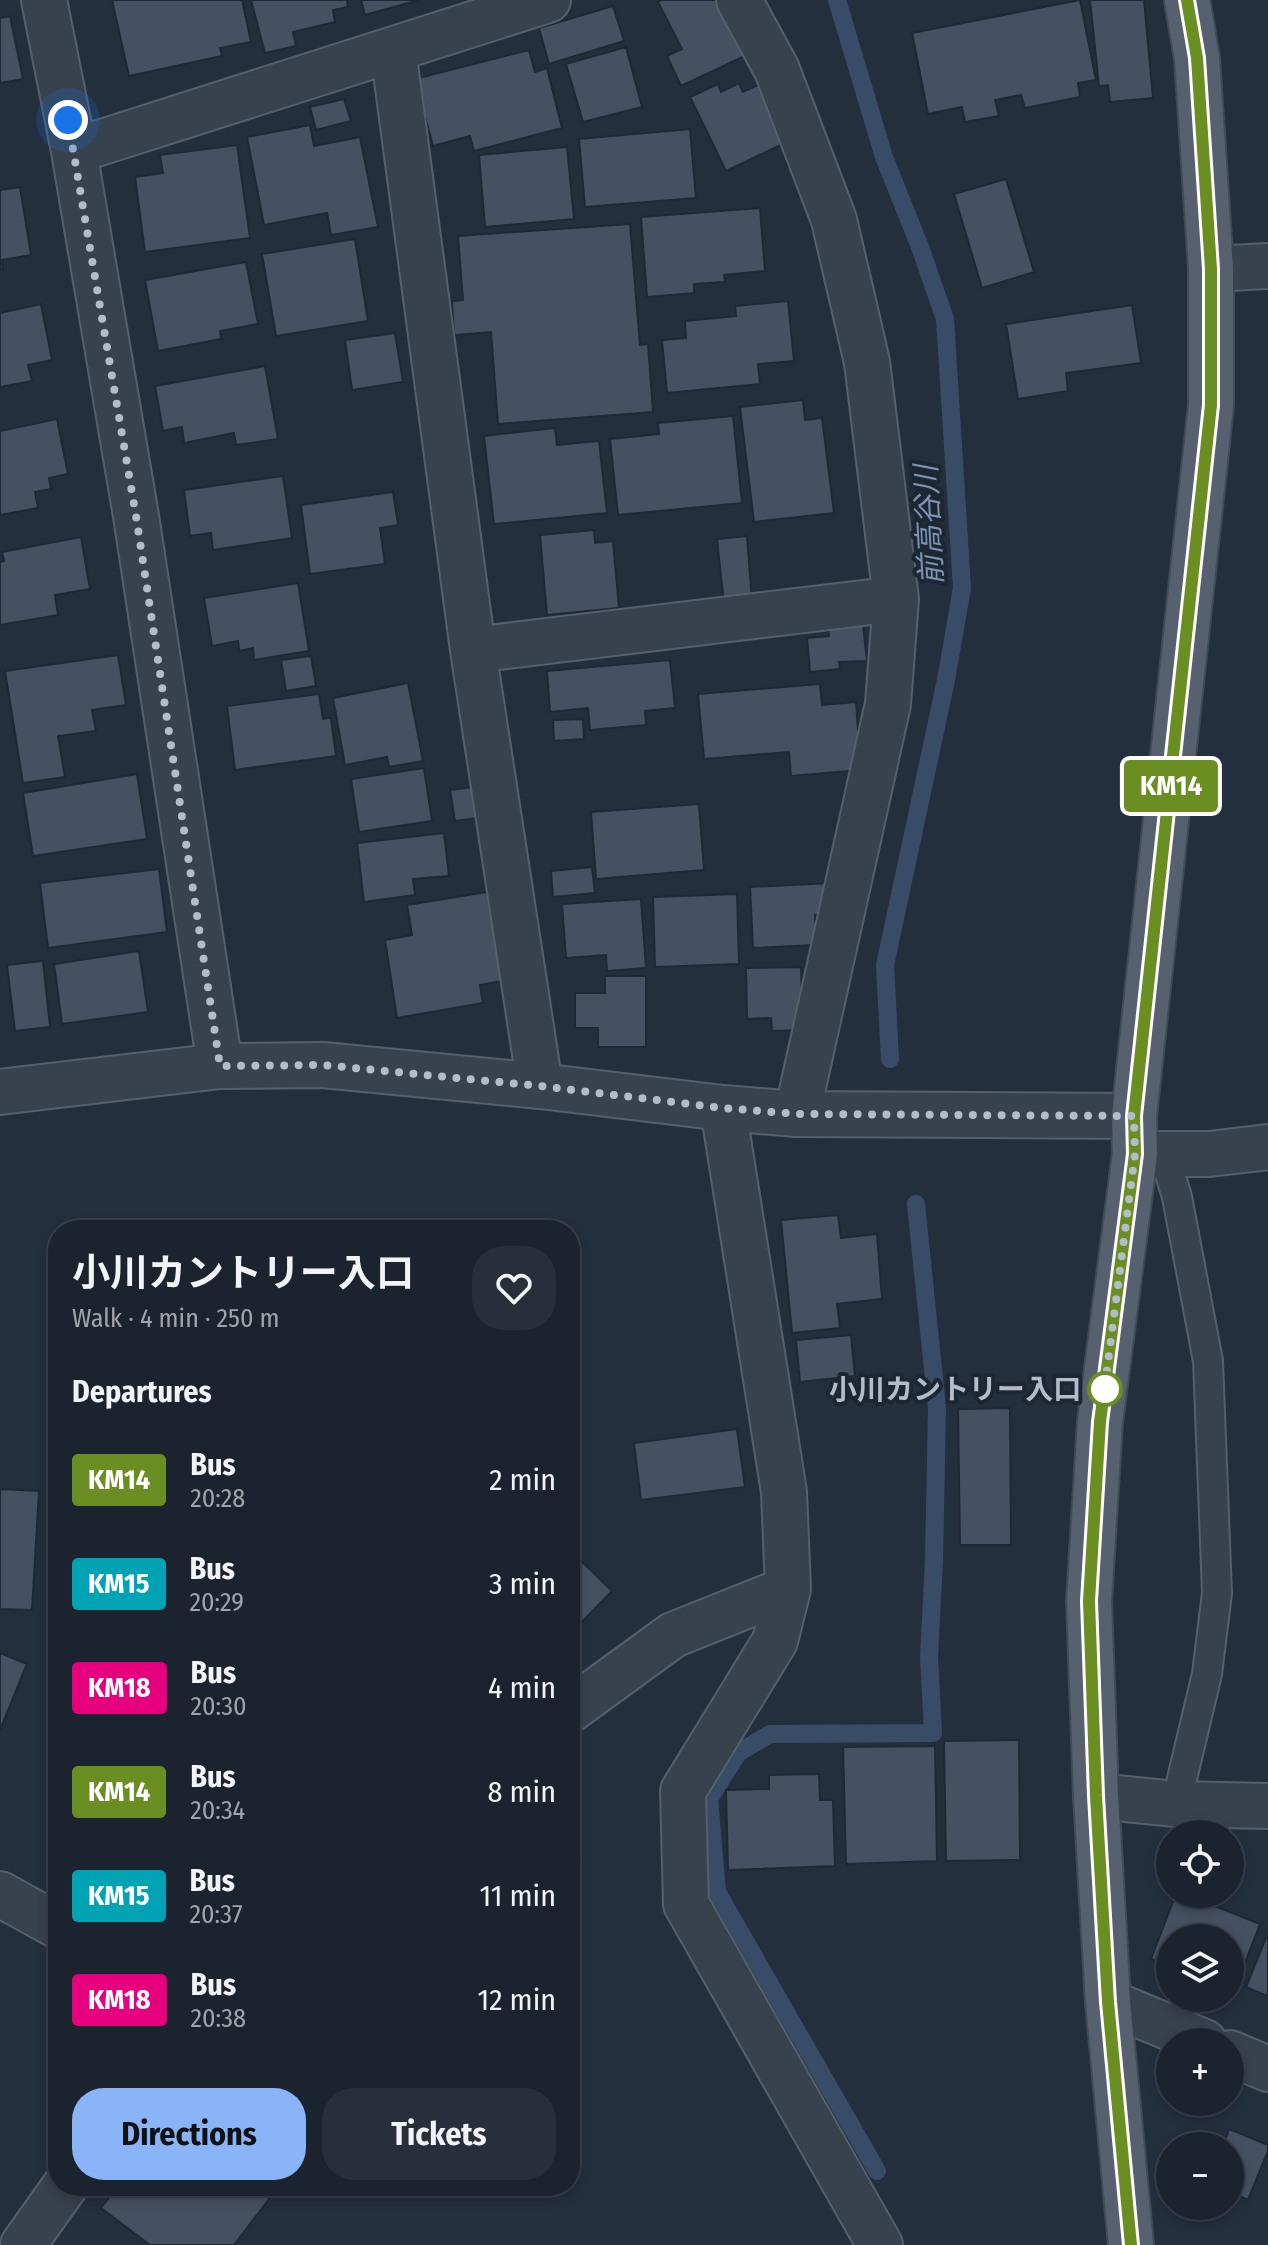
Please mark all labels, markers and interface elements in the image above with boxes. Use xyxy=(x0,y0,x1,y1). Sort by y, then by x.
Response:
your location xyxy=(48,100,88,140)
water label: 前高谷川 xyxy=(908,461,950,586)
line badge: KM14 xyxy=(1115,760,1227,812)
text: KM14 xyxy=(1140,769,1202,802)
button: heart xyxy=(472,1246,556,1330)
text: 小川カントリー入口 xyxy=(72,1250,414,1296)
text: Walk · 4 min · 250 m xyxy=(72,1303,280,1334)
marker: 小川カントリー入口 xyxy=(1088,1372,1122,1406)
place label: 小川カントリー入口 xyxy=(829,1373,1081,1406)
text: Departures xyxy=(72,1374,212,1410)
text: Bus xyxy=(190,1447,236,1483)
text: 2 min xyxy=(489,1462,556,1498)
text: KM14 xyxy=(88,1463,150,1496)
text: 20:28 xyxy=(190,1483,245,1514)
text: Bus xyxy=(190,1551,235,1587)
text: 3 min xyxy=(489,1566,556,1602)
text: KM15 xyxy=(88,1567,150,1600)
text: 20:29 xyxy=(190,1587,244,1618)
text: Bus xyxy=(191,1655,236,1691)
text: 4 min xyxy=(488,1670,556,1706)
text: KM18 xyxy=(88,1671,151,1704)
text: 20:30 xyxy=(191,1691,247,1722)
text: Bus xyxy=(190,1759,236,1795)
text: 8 min xyxy=(488,1774,556,1810)
text: KM14 xyxy=(88,1775,150,1808)
text: 20:34 xyxy=(190,1795,245,1826)
map controls xyxy=(1156,1820,1244,2220)
button: locate xyxy=(1156,1820,1244,1908)
text: Bus xyxy=(190,1863,235,1899)
text: 11 min xyxy=(480,1878,556,1914)
text: KM15 xyxy=(88,1879,150,1912)
text: 20:37 xyxy=(190,1899,242,1930)
button: layers xyxy=(1156,1924,1244,2012)
text: Bus xyxy=(191,1967,236,2003)
text: 12 min xyxy=(478,1982,556,2018)
text: KM18 xyxy=(88,1983,151,2016)
text: 20:38 xyxy=(191,2003,246,2034)
button: + xyxy=(1156,2028,1244,2116)
button: Directions xyxy=(72,2088,306,2180)
button: Tickets xyxy=(322,2088,556,2180)
button: − xyxy=(1156,2132,1244,2220)

